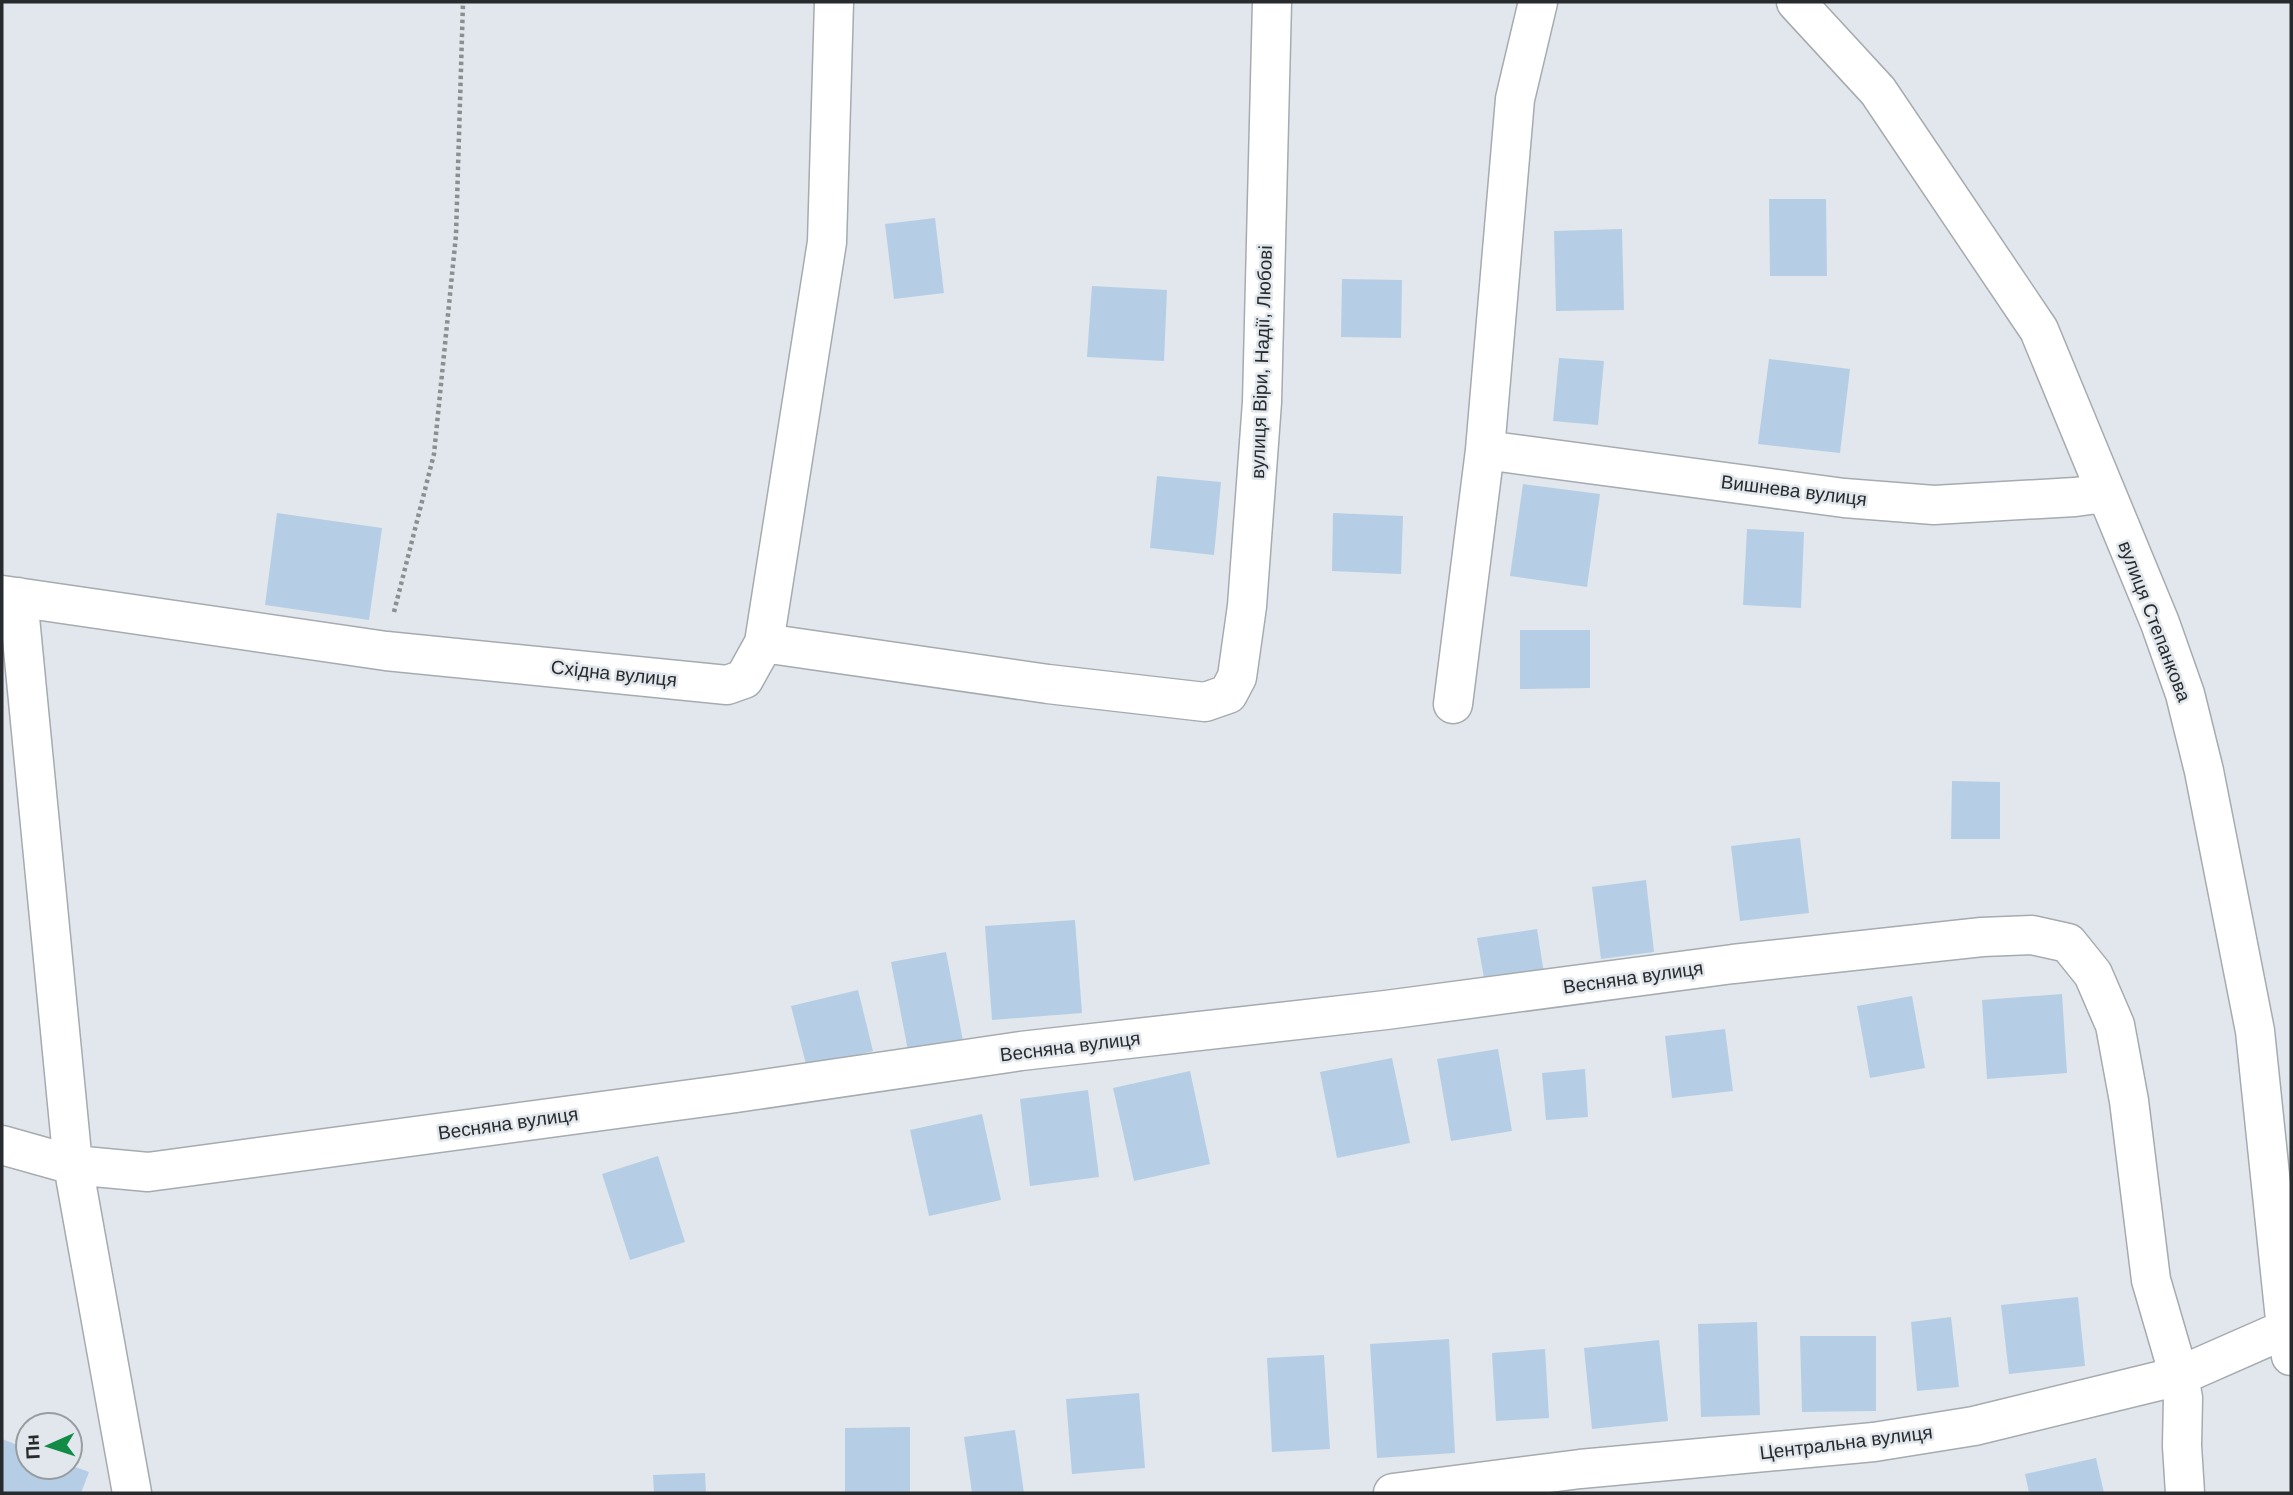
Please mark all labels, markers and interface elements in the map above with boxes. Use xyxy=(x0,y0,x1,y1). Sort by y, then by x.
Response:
street label: вулиця Віри, Надії, Любові xyxy=(1247,245,1276,479)
street label: Вишнева вулиця xyxy=(1720,471,1868,510)
street label: вулиця Степанкова xyxy=(2114,538,2195,705)
street label: Східна вулиця xyxy=(550,656,678,691)
street label: Весняна вулиця xyxy=(1562,957,1705,998)
street label: Весняна вулиця xyxy=(999,1027,1142,1066)
street label: Весняна вулиця xyxy=(437,1103,580,1144)
north arrow xyxy=(14,1411,84,1481)
street label: Центральна вулиця xyxy=(1758,1421,1934,1464)
text: Пн xyxy=(21,1434,44,1460)

